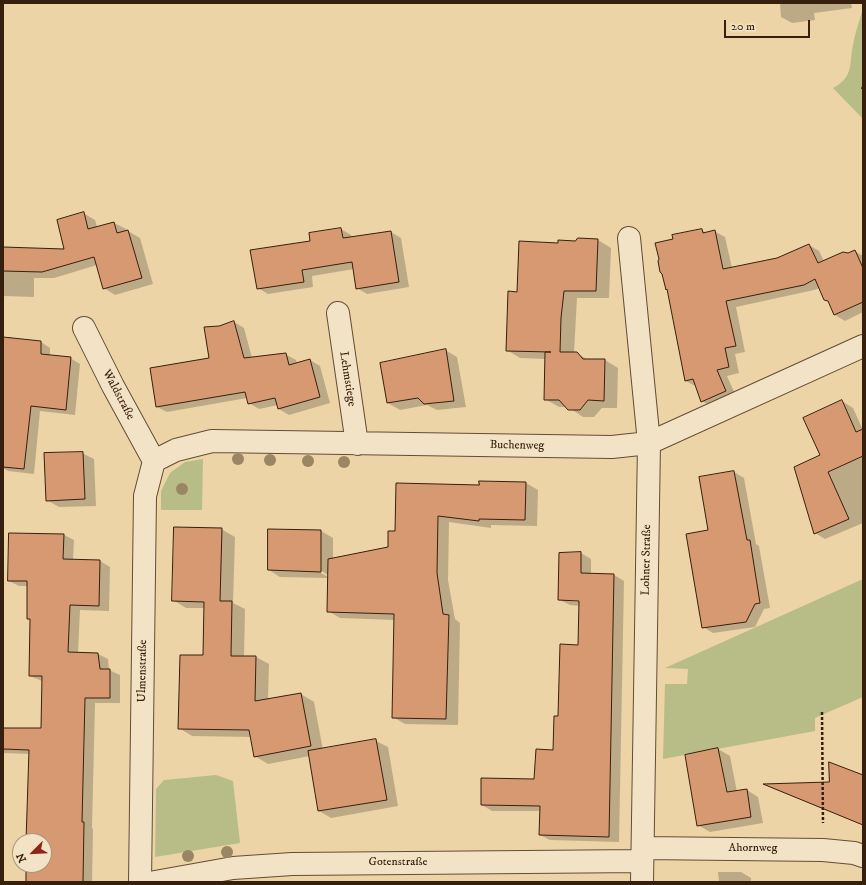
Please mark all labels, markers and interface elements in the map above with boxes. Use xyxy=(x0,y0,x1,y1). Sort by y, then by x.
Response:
scale bar xyxy=(726,12,812,38)
text: 20 m xyxy=(731,19,755,34)
street label: Lehmstiege xyxy=(336,350,358,408)
street label: Waldstraße xyxy=(99,368,137,422)
street label: Buchenweg xyxy=(490,438,544,454)
street label: Lohner Straße xyxy=(639,524,655,596)
street label: Ulmenstraße xyxy=(135,640,151,702)
north arrow xyxy=(12,833,52,873)
street label: Ahornweg xyxy=(729,842,777,856)
text: N xyxy=(14,851,30,864)
street label: Gotenstraße xyxy=(369,856,427,870)

